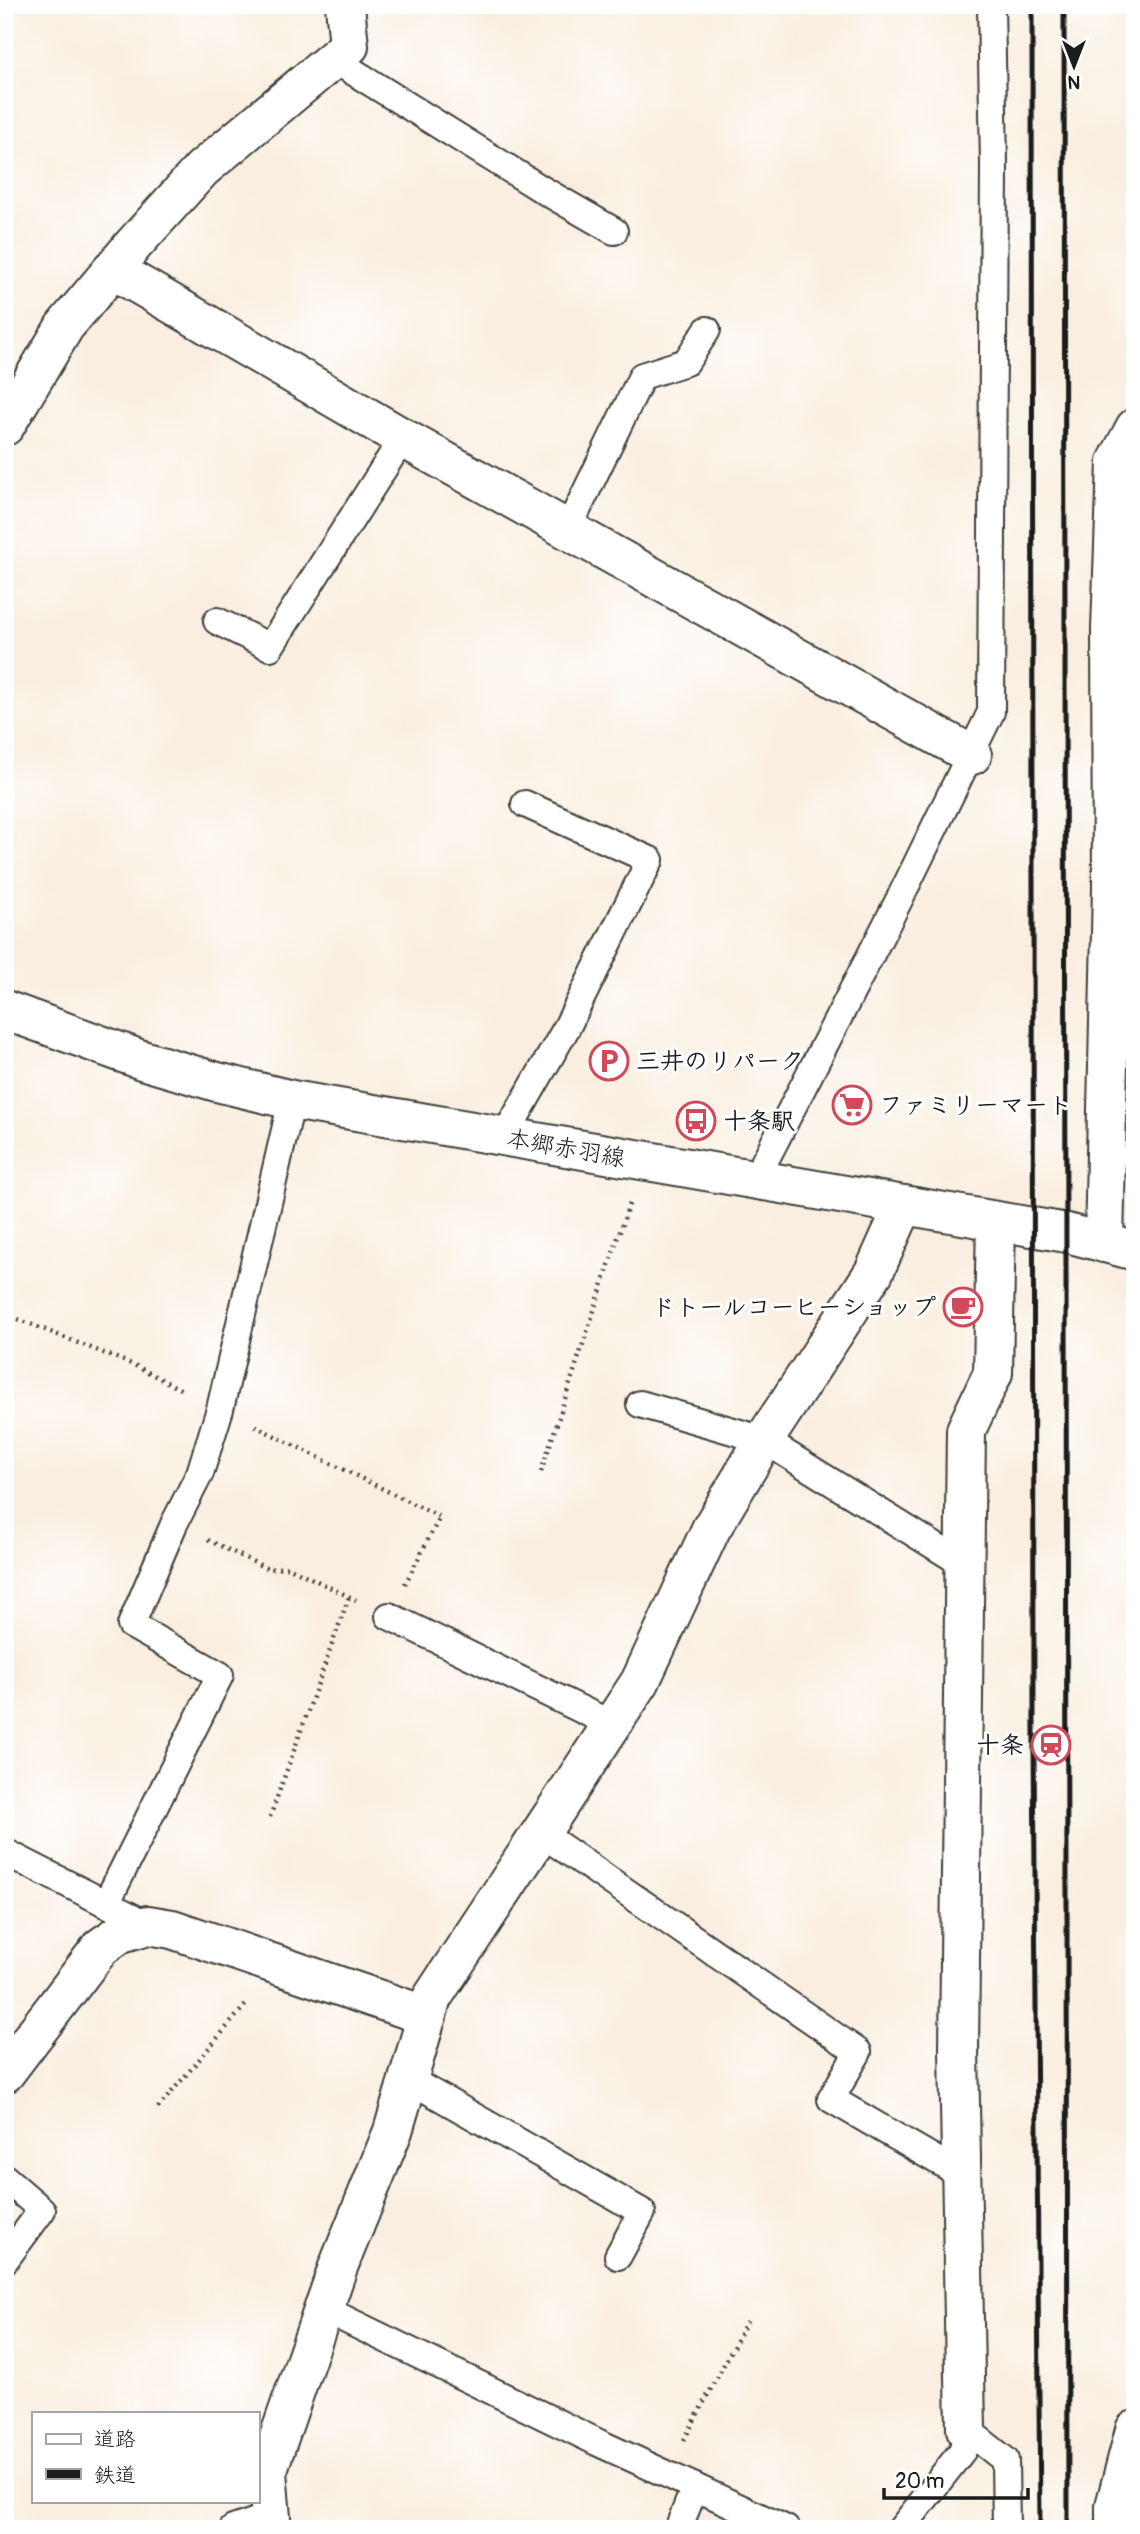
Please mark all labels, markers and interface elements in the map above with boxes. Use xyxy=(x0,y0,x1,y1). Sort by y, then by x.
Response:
north arrow xyxy=(1038,32,1108,102)
text: N xyxy=(1067,70,1080,94)
parking icon: 三井のリパーク xyxy=(588,1040,630,1082)
place label: 三井のリパーク xyxy=(636,1047,804,1076)
supermarket icon: ファミリーマート xyxy=(831,1084,873,1126)
place label: ファミリーマート xyxy=(879,1091,1072,1120)
bus stop icon: 十条駅 xyxy=(675,1100,717,1142)
place label: 十条駅 xyxy=(723,1107,795,1136)
street label: 本郷赤羽線 xyxy=(504,1124,628,1173)
cafe icon: ドトールコーヒーショップ xyxy=(942,1286,984,1328)
place label: ドトールコーヒーショップ xyxy=(651,1293,936,1322)
station icon: 十条 xyxy=(1030,1724,1072,1766)
place label: 十条 xyxy=(976,1731,1024,1760)
legend xyxy=(32,2412,259,2502)
text: 道路 xyxy=(94,2426,136,2453)
scale bar xyxy=(884,2457,1028,2501)
text: 鉄道 xyxy=(94,2462,136,2489)
text: 20 m xyxy=(895,2468,944,2495)

